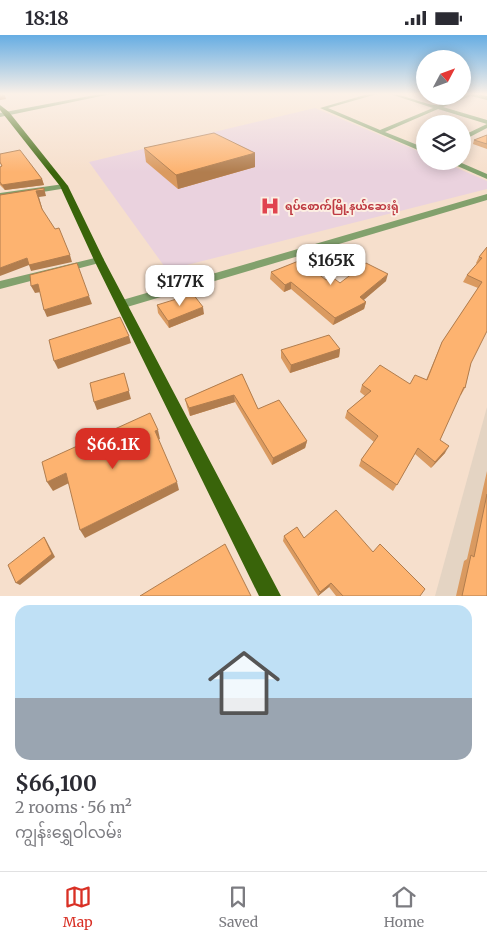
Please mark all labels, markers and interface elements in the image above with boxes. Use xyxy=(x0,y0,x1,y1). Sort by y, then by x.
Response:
text: 18:18 xyxy=(25,6,69,30)
north arrow xyxy=(416,50,471,105)
map controls xyxy=(416,50,471,170)
button: layers xyxy=(416,115,471,170)
hospital icon: ရပ်စောက်မြို့နယ်ဆေးရုံ xyxy=(259,195,281,217)
place label: ရပ်စောက်မြို့နယ်ဆေးရုံ xyxy=(285,199,399,216)
pin: $165K xyxy=(296,243,366,286)
text: $165K xyxy=(307,250,355,270)
pin: $177K xyxy=(145,265,215,307)
text: $177K xyxy=(156,271,204,291)
pin: $66.1K xyxy=(72,427,154,470)
text: $66.1K xyxy=(86,434,140,454)
icon: home xyxy=(199,638,289,728)
text: $66,100 xyxy=(15,770,97,797)
text: 2 rooms · 56 m² xyxy=(15,797,132,817)
text: ကျွန်းရွှေဝါလမ်း xyxy=(15,822,122,842)
tab: Map xyxy=(63,883,93,931)
tab: Saved xyxy=(218,883,258,931)
tab: Home xyxy=(384,883,424,931)

